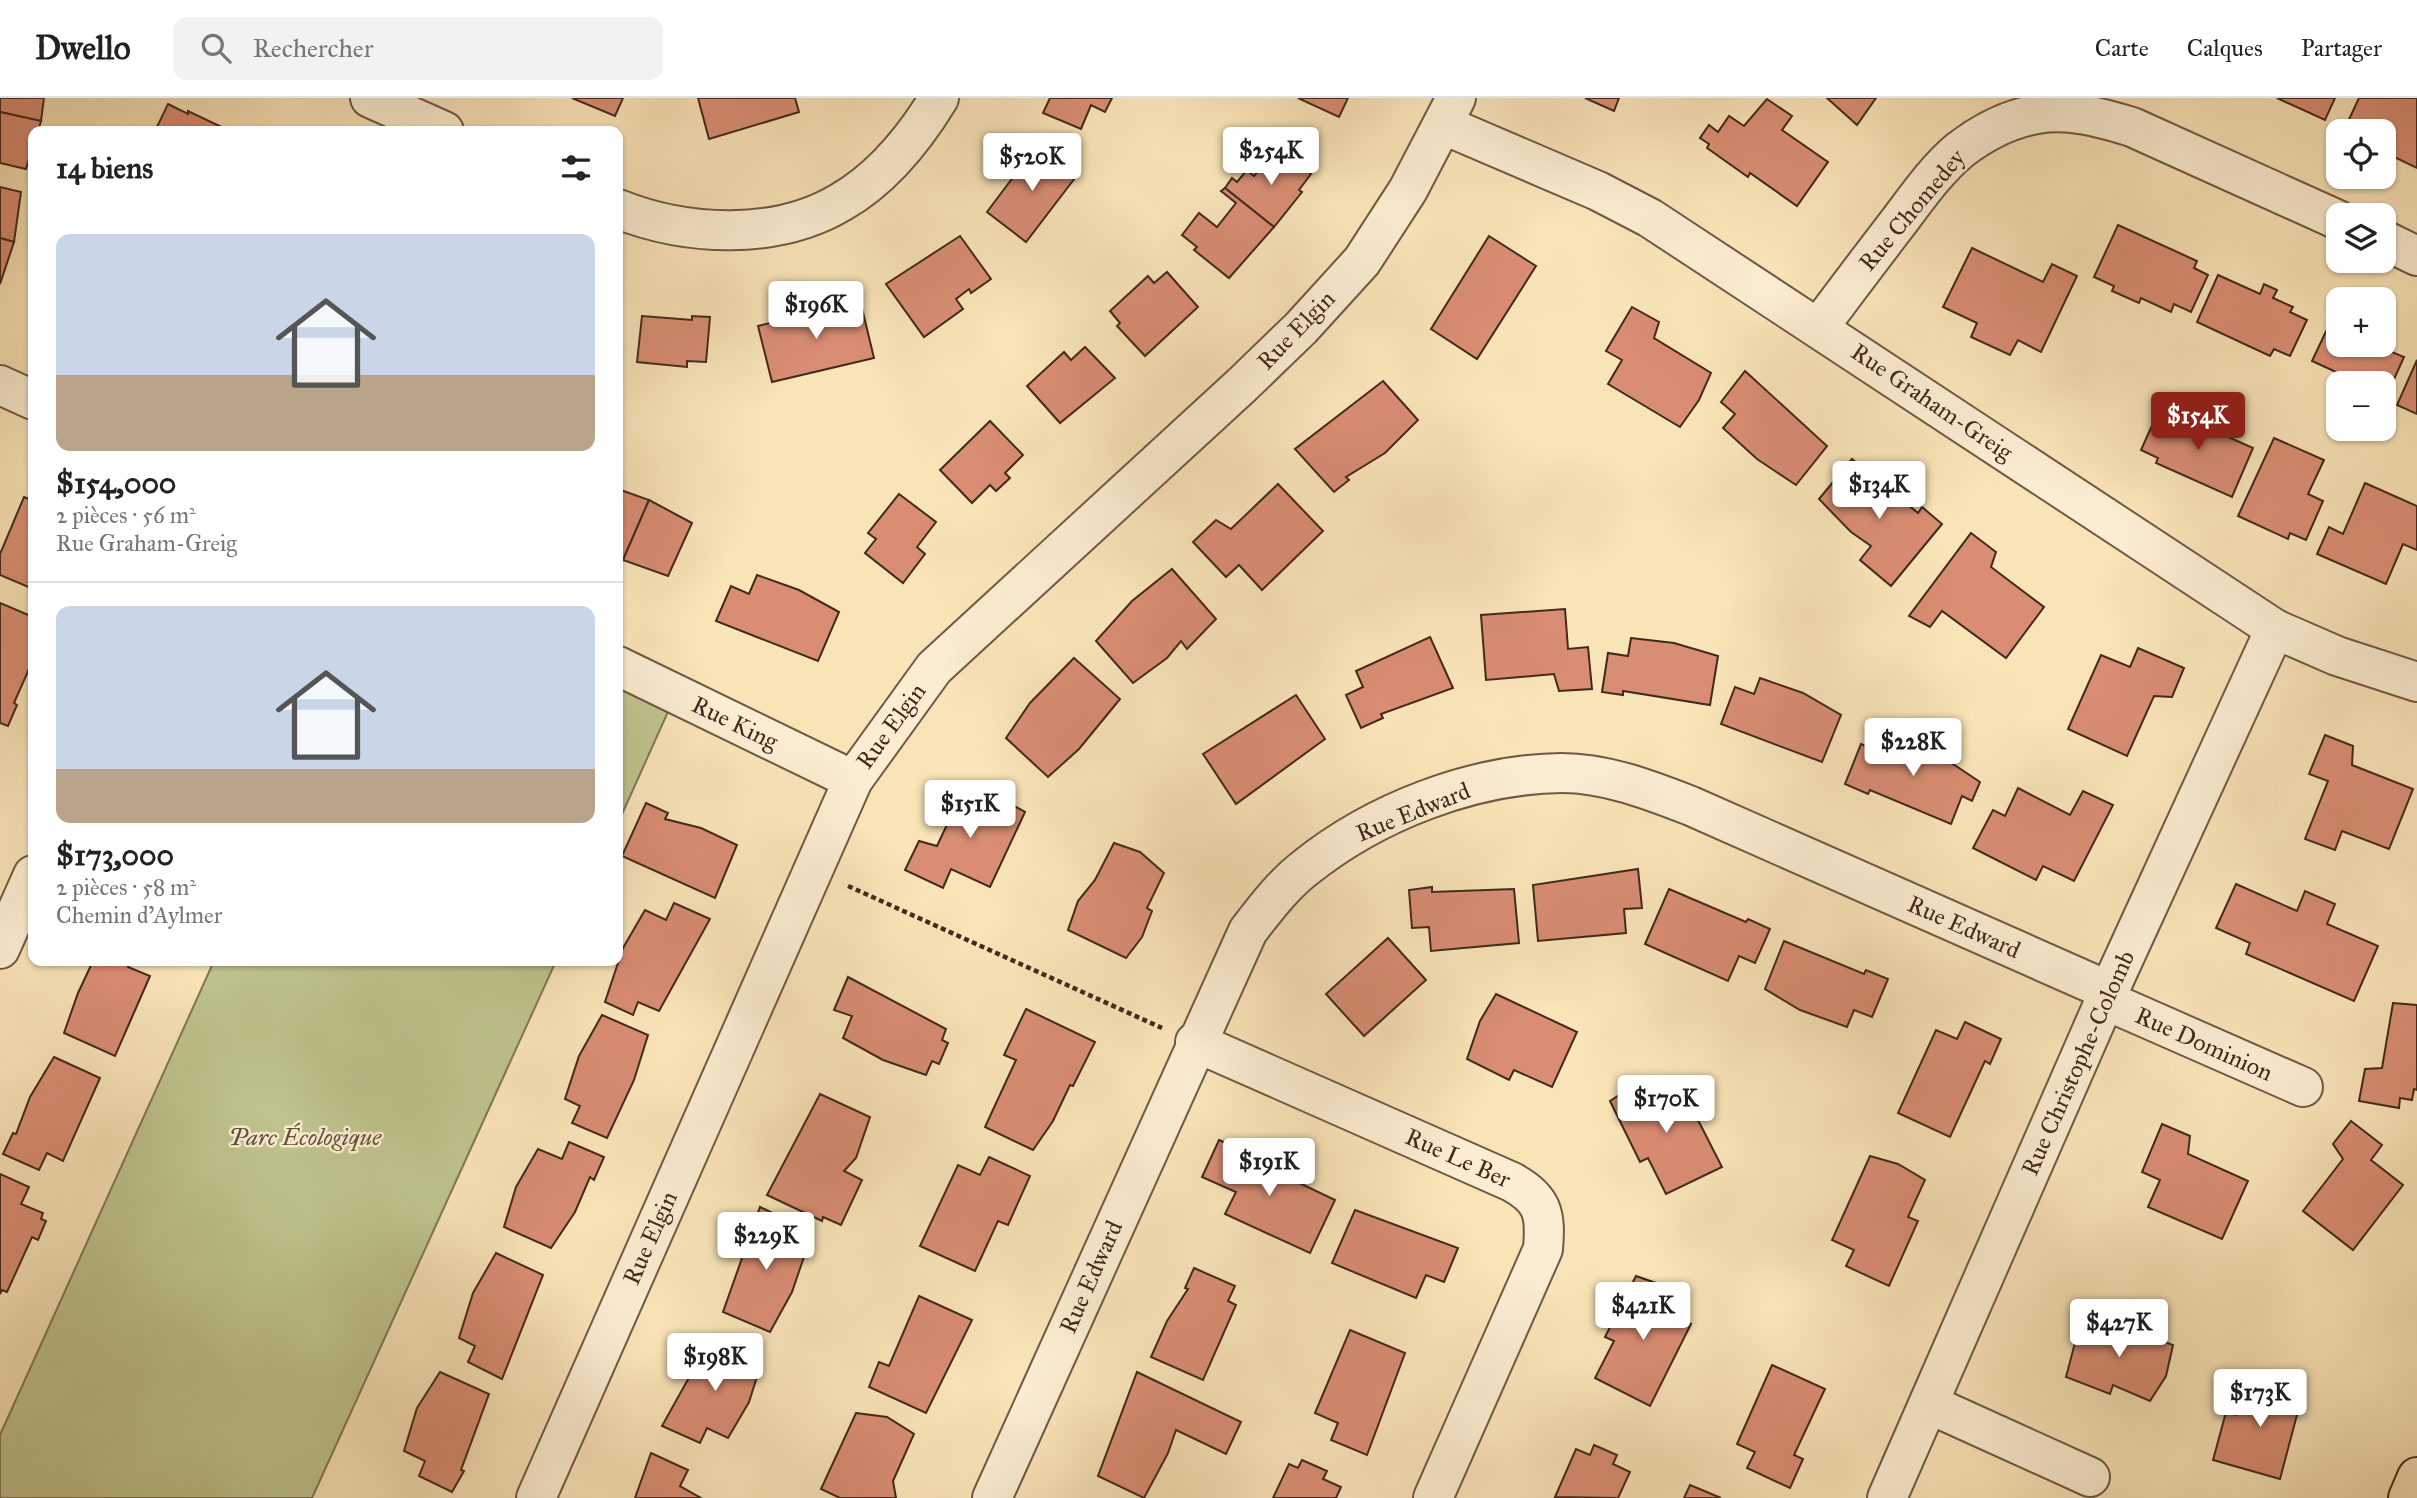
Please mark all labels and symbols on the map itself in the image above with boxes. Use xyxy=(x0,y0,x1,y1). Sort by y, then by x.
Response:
pin: $254K xyxy=(1222,127,1320,187)
pin: $520K xyxy=(983,134,1081,193)
street label: Rue Chomedey xyxy=(1852,142,1972,277)
pin: $196K xyxy=(767,282,865,341)
street label: Rue Elgin xyxy=(1251,284,1341,376)
street label: Rue Graham-Greig xyxy=(1845,337,2019,468)
pin: $154K xyxy=(2149,392,2247,452)
pin: $134K xyxy=(1830,462,1928,521)
street label: Rue Elgin xyxy=(850,677,932,775)
street label: Rue King xyxy=(687,689,784,757)
pin: $228K xyxy=(1864,718,1962,778)
street label: Rue Edward xyxy=(1352,776,1474,848)
pin: $151K xyxy=(921,780,1019,840)
street label: Rue Edward xyxy=(1903,889,2025,965)
street label: Rue Christophe-Colomb xyxy=(2015,946,2141,1180)
street label: Rue Dominion xyxy=(2131,1000,2277,1088)
pin: $170K xyxy=(1617,1076,1715,1135)
street label: Rue Le Ber xyxy=(1401,1121,1515,1195)
park label: Parc Écologique xyxy=(229,1122,382,1152)
pin: $191K xyxy=(1220,1138,1318,1198)
street label: Rue Elgin xyxy=(616,1187,684,1289)
pin: $229K xyxy=(717,1212,815,1272)
street label: Rue Edward xyxy=(1053,1216,1129,1338)
pin: $421K xyxy=(1594,1282,1692,1342)
pin: $427K xyxy=(2070,1300,2168,1359)
pin: $198K xyxy=(666,1334,764,1393)
pin: $173K xyxy=(2211,1370,2309,1429)

